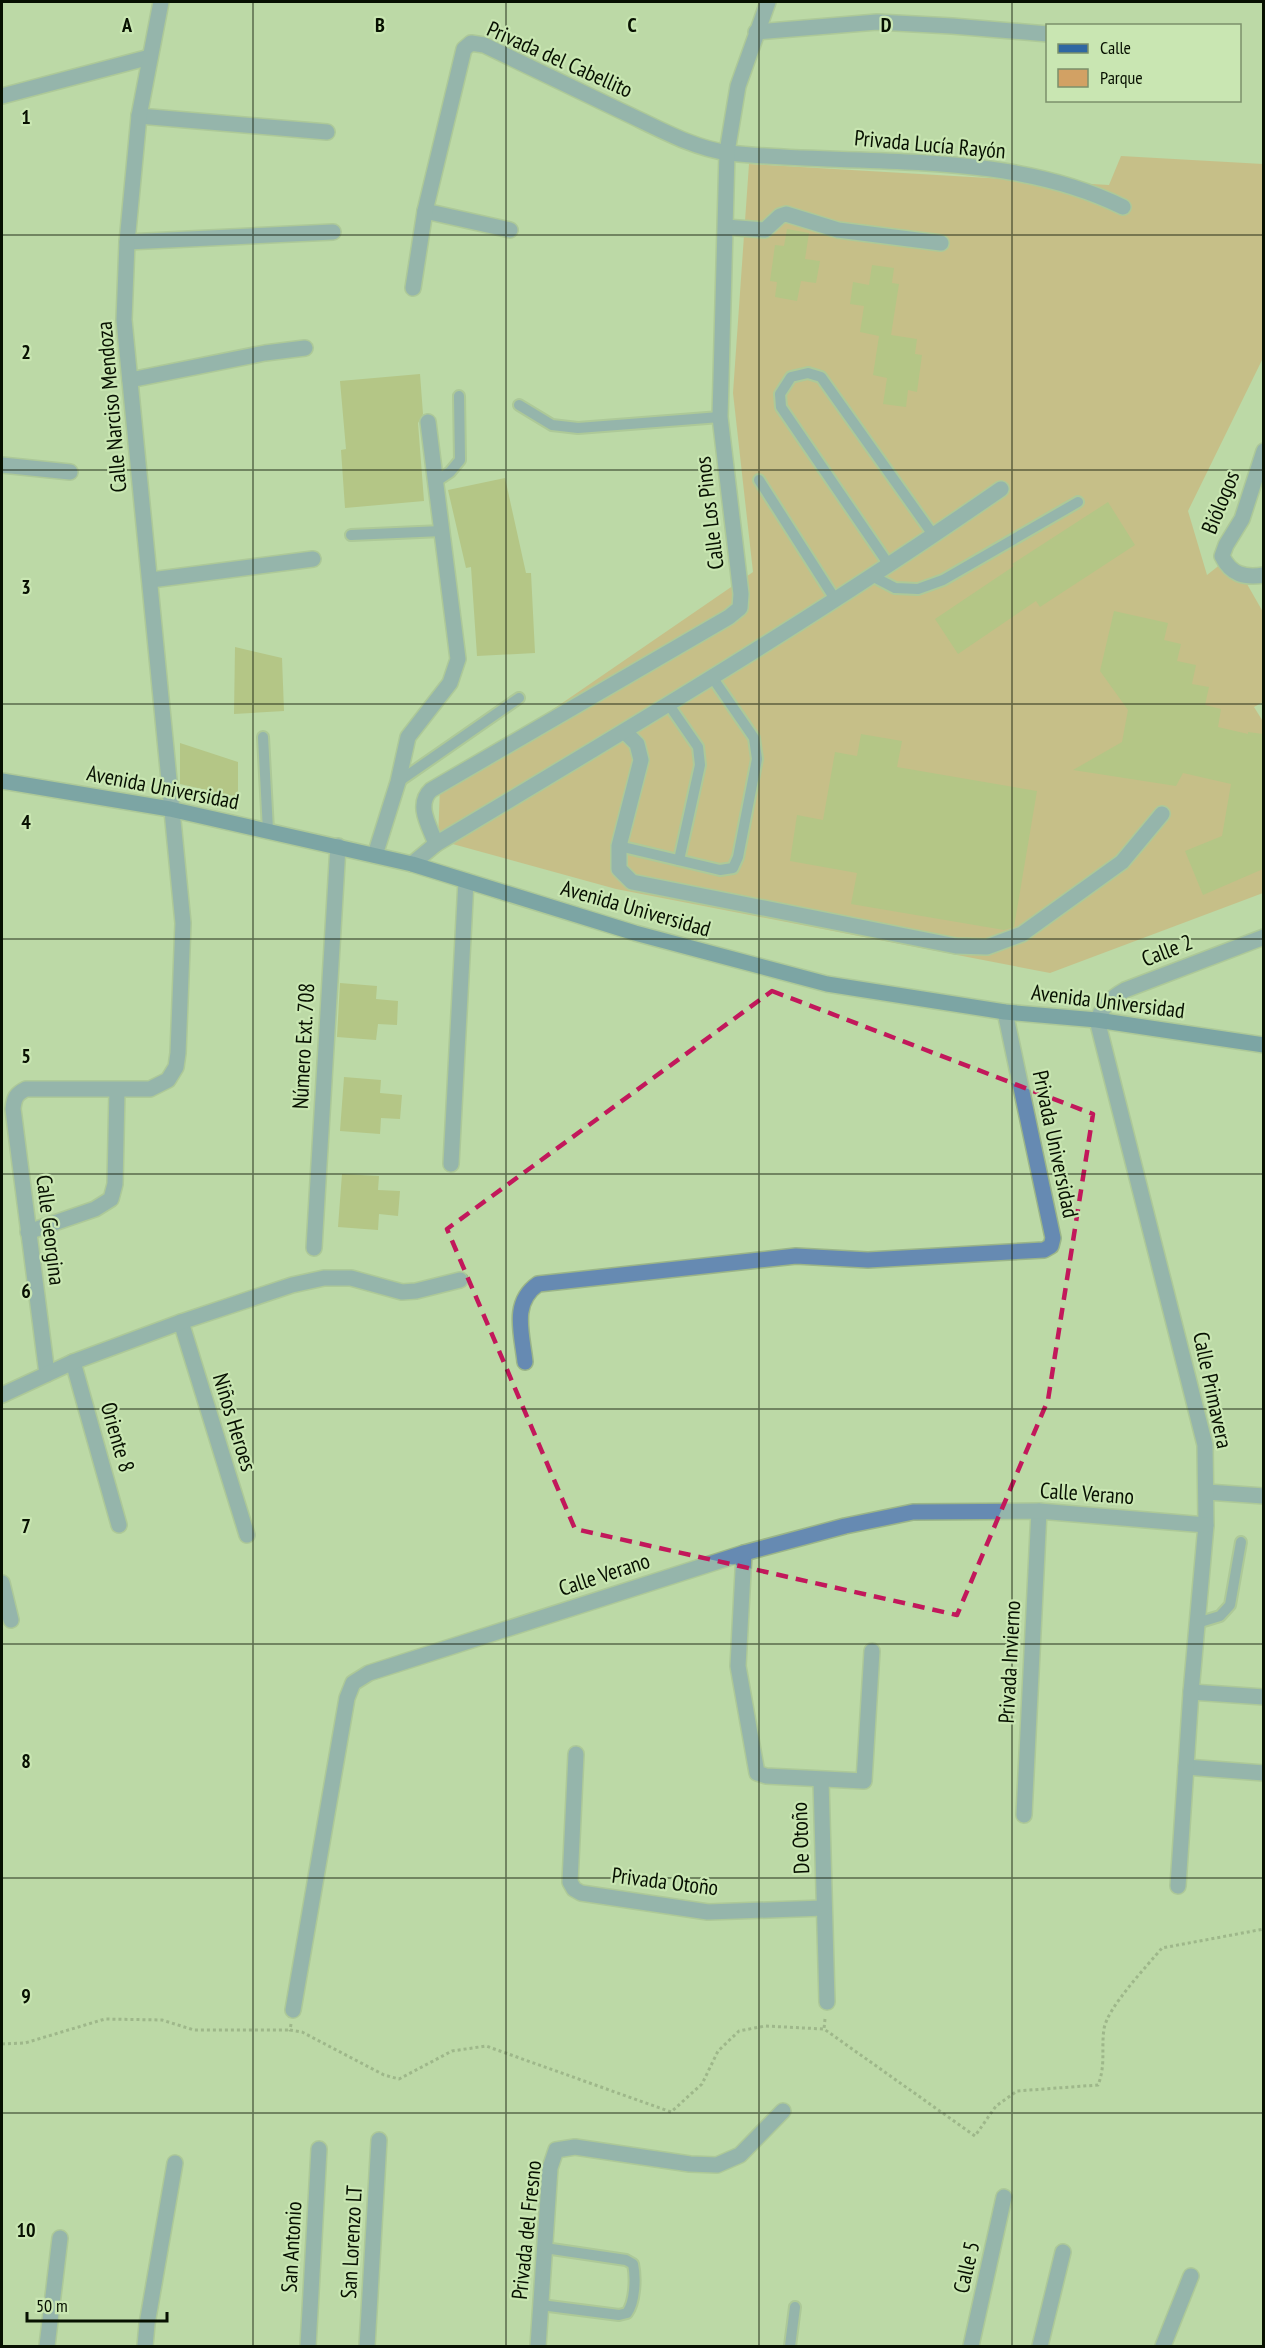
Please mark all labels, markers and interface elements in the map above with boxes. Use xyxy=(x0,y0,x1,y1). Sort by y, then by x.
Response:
text: A xyxy=(121,12,133,38)
text: B xyxy=(375,12,385,38)
text: D xyxy=(881,12,892,38)
street label: Privada del Cabellito xyxy=(483,15,637,103)
legend xyxy=(1046,24,1241,102)
text: Calle xyxy=(1100,36,1131,59)
text: Parque xyxy=(1100,66,1143,89)
text: 1 xyxy=(21,104,31,130)
street label: Privada Lucía Rayón xyxy=(853,123,1007,165)
street label: Calle Narciso Mendoza xyxy=(90,320,132,494)
text: 2 xyxy=(21,339,31,365)
street label: Calle Los Pinos xyxy=(688,455,730,571)
street label: Biólogos xyxy=(1195,466,1245,538)
text: 3 xyxy=(21,574,31,600)
street label: Avenida Universidad xyxy=(85,759,241,815)
text: 4 xyxy=(21,809,31,835)
street label: Avenida Universidad xyxy=(558,873,714,943)
street label: Calle 2 xyxy=(1137,928,1197,972)
street label: Avenida Universidad xyxy=(1030,978,1186,1024)
street label: Número Ext. 708 xyxy=(286,982,320,1110)
text: 5 xyxy=(21,1043,31,1069)
street label: Privada Universidad xyxy=(1027,1068,1085,1220)
street label: Calle Georgina xyxy=(30,1173,72,1287)
text: 6 xyxy=(21,1278,31,1304)
street label: Calle Primavera xyxy=(1187,1329,1239,1451)
street label: Niños Heroes xyxy=(207,1370,263,1474)
street label: Oriente 8 xyxy=(95,1399,141,1475)
street label: Calle Verano xyxy=(1039,1476,1135,1510)
text: 7 xyxy=(21,1513,31,1539)
street label: Calle Verano xyxy=(555,1546,653,1602)
street label: Privada Invierno xyxy=(992,1600,1026,1724)
text: 8 xyxy=(21,1748,31,1774)
street label: De Otoño xyxy=(785,1802,815,1874)
street label: Privada Otoño xyxy=(610,1861,720,1901)
text: 9 xyxy=(21,1983,31,2009)
street label: Privada del Fresno xyxy=(505,2159,547,2301)
street label: San Lorenzo LT xyxy=(334,2184,368,2299)
street label: San Antonio xyxy=(275,2201,307,2293)
text: 10 xyxy=(16,2217,36,2243)
street label: Calle 5 xyxy=(946,2238,986,2296)
scale bar xyxy=(27,2285,166,2323)
text: 50 m xyxy=(36,2294,68,2317)

